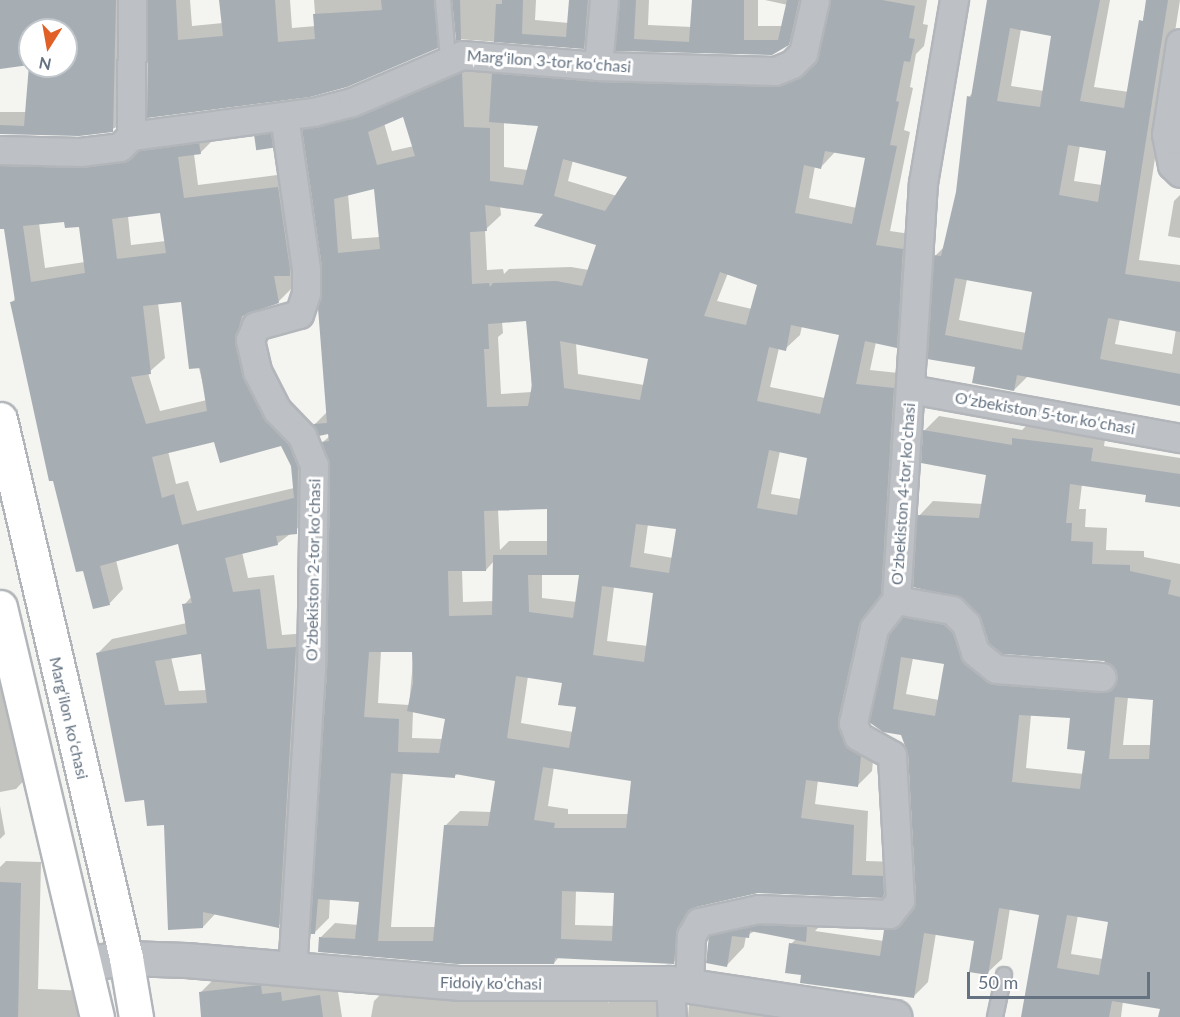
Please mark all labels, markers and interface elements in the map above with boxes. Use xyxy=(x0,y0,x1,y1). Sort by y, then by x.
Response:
north arrow xyxy=(18,18,78,78)
street label: Margʻilon 3-tor koʻchasi xyxy=(466,46,632,76)
text: N xyxy=(37,54,53,75)
street label: Oʻzbekiston 5-tor koʻchasi xyxy=(953,388,1137,438)
street label: Oʻzbekiston 4-tor koʻchasi xyxy=(887,402,919,586)
street label: Oʻzbekiston 2-tor koʻchasi xyxy=(302,478,324,662)
street label: Margʻilon koʻchasi xyxy=(46,655,92,781)
scale bar xyxy=(970,960,1153,998)
text: 50 m xyxy=(978,971,1018,993)
street label: Fidoiy koʻchasi xyxy=(440,973,542,993)

